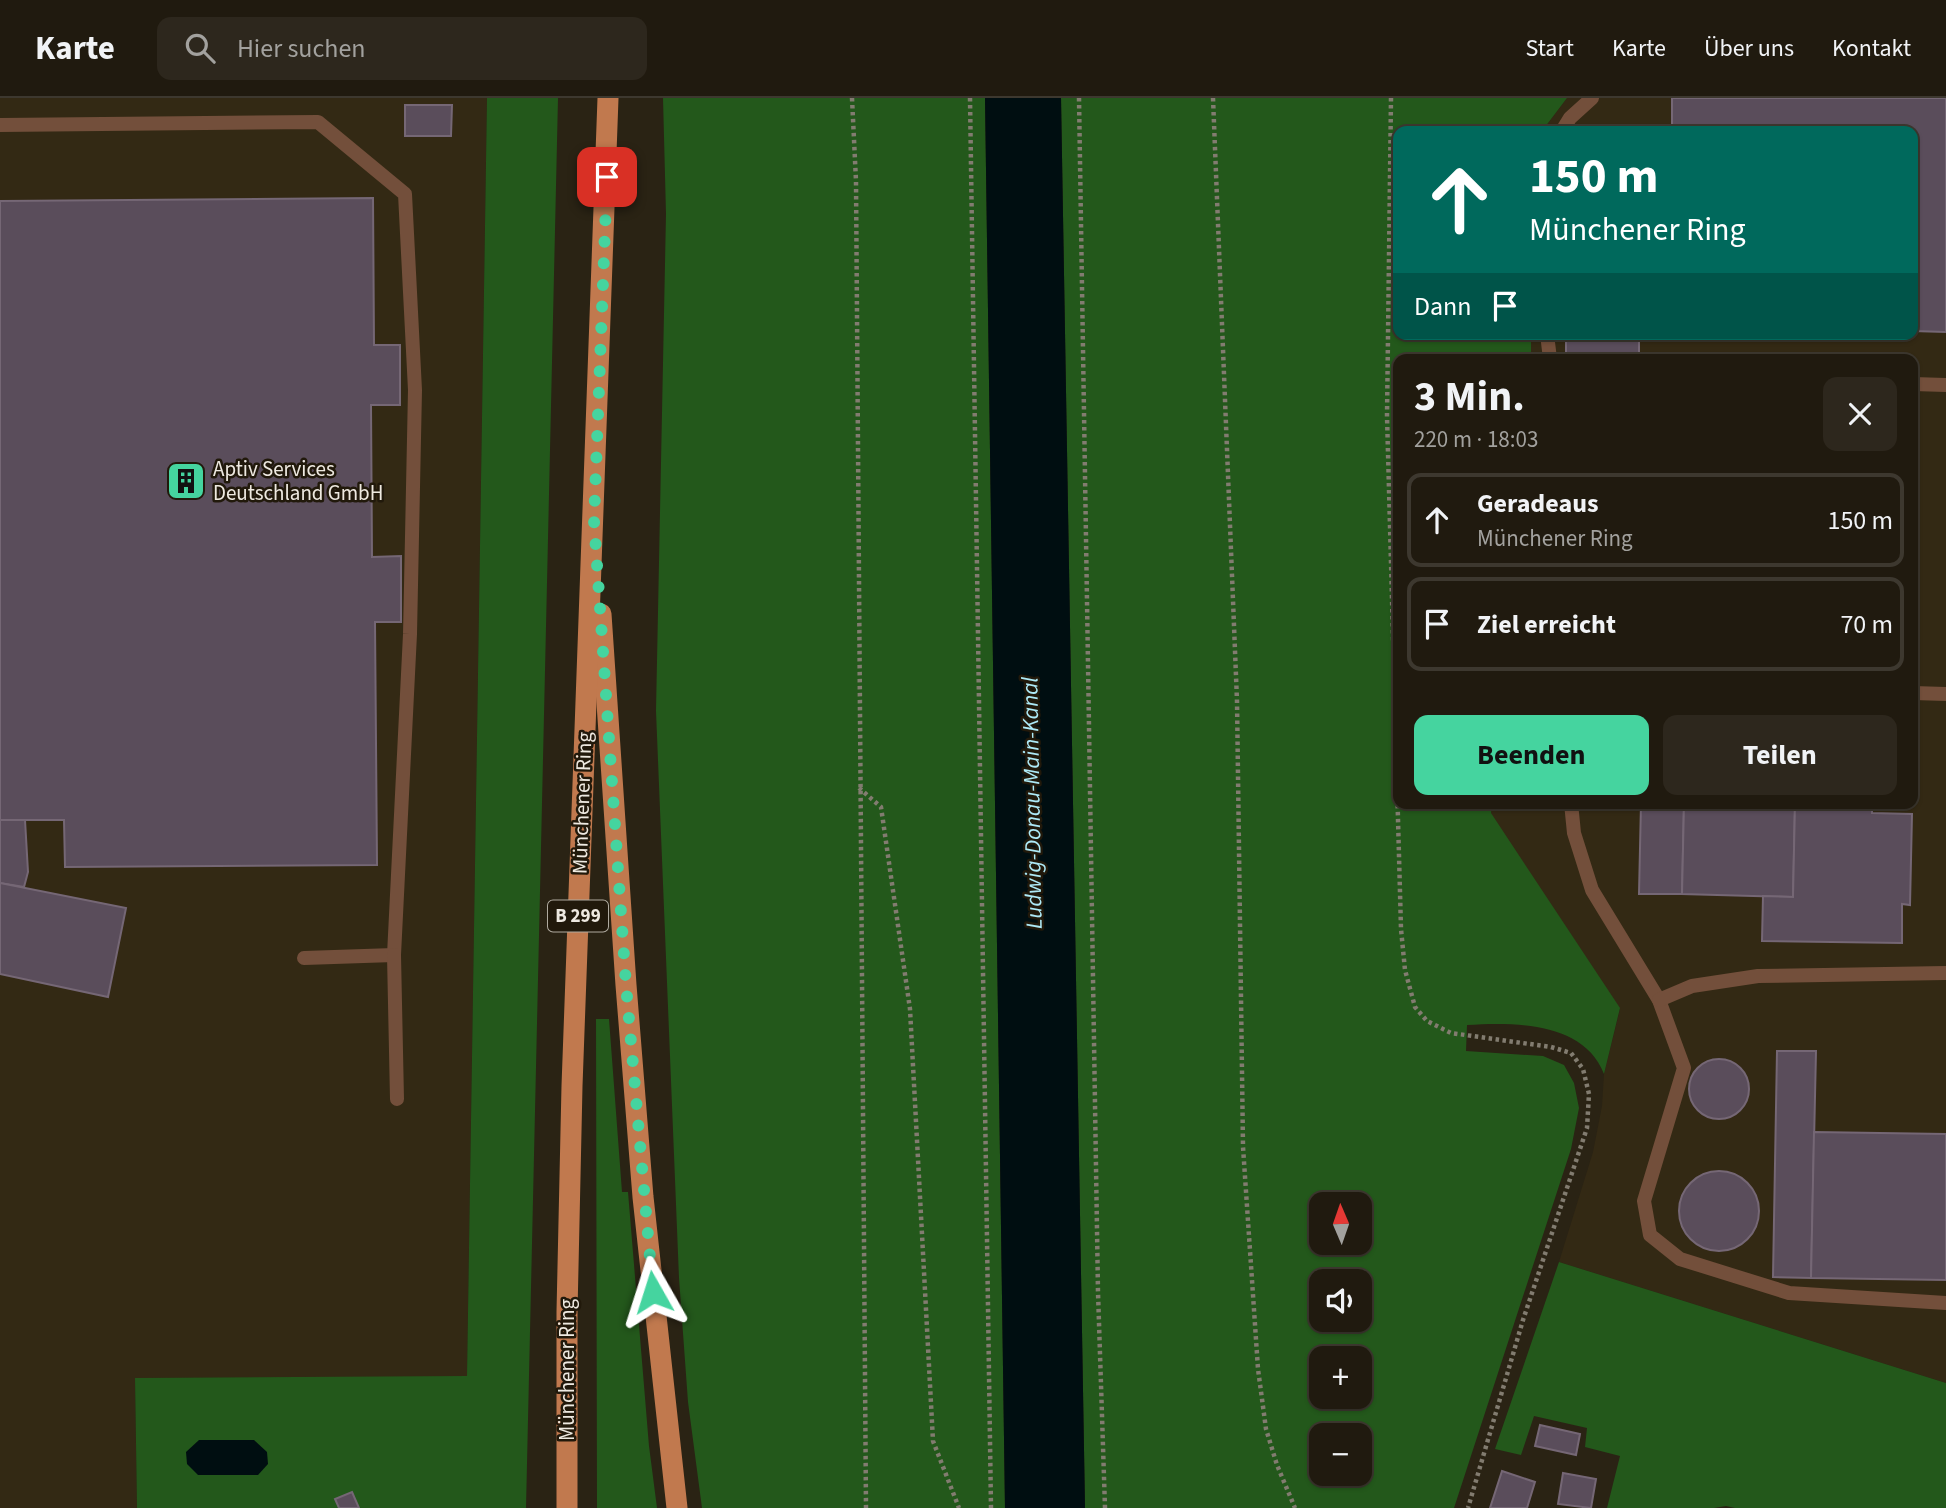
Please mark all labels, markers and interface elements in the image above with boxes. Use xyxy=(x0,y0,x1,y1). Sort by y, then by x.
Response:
search box xyxy=(157,17,647,80)
text: Karte xyxy=(35,25,115,72)
icon: search xyxy=(181,29,219,67)
text: Hier suchen xyxy=(237,30,366,67)
text: Start xyxy=(1526,31,1574,66)
text: Karte xyxy=(1612,31,1666,66)
text: Über uns xyxy=(1704,31,1794,66)
text: Kontakt xyxy=(1832,31,1911,66)
text: 150 m xyxy=(1529,142,1658,212)
pin xyxy=(577,147,637,207)
icon: ahead xyxy=(1414,154,1505,245)
icon: arrive xyxy=(588,158,626,196)
text: Münchener Ring xyxy=(1529,207,1746,253)
icon: arrive xyxy=(1486,287,1524,325)
text: Dann xyxy=(1414,288,1472,325)
text: 3 Min. xyxy=(1414,367,1525,427)
button: close xyxy=(1823,377,1897,451)
text: 220 m · 18:03 xyxy=(1414,423,1538,456)
place label: Aptiv Services Deutschland GmbH xyxy=(213,454,383,508)
building icon: Aptiv Services Deutschland GmbH xyxy=(165,460,207,502)
text: Geradeaus xyxy=(1477,485,1598,522)
icon: ahead xyxy=(1418,501,1456,539)
text: 150 m xyxy=(1827,502,1893,539)
text: Münchener Ring xyxy=(1477,522,1633,555)
icon: arrive xyxy=(1418,605,1456,643)
text: Ziel erreicht xyxy=(1477,606,1616,643)
text: 70 m xyxy=(1840,606,1893,643)
water label: Ludwig-Donau-Main-Kanal xyxy=(1013,676,1051,929)
button: Beenden xyxy=(1414,715,1649,795)
button: Teilen xyxy=(1663,715,1897,795)
street label: Münchener Ring xyxy=(565,731,599,875)
road number: B 299 xyxy=(548,901,608,932)
north arrow xyxy=(1309,1192,1372,1255)
map controls xyxy=(1309,1192,1372,1486)
position arrow xyxy=(616,1255,690,1329)
button: sound xyxy=(1309,1269,1372,1332)
street label: Münchener Ring xyxy=(552,1299,582,1441)
button: + xyxy=(1309,1346,1372,1409)
button: − xyxy=(1309,1423,1372,1486)

